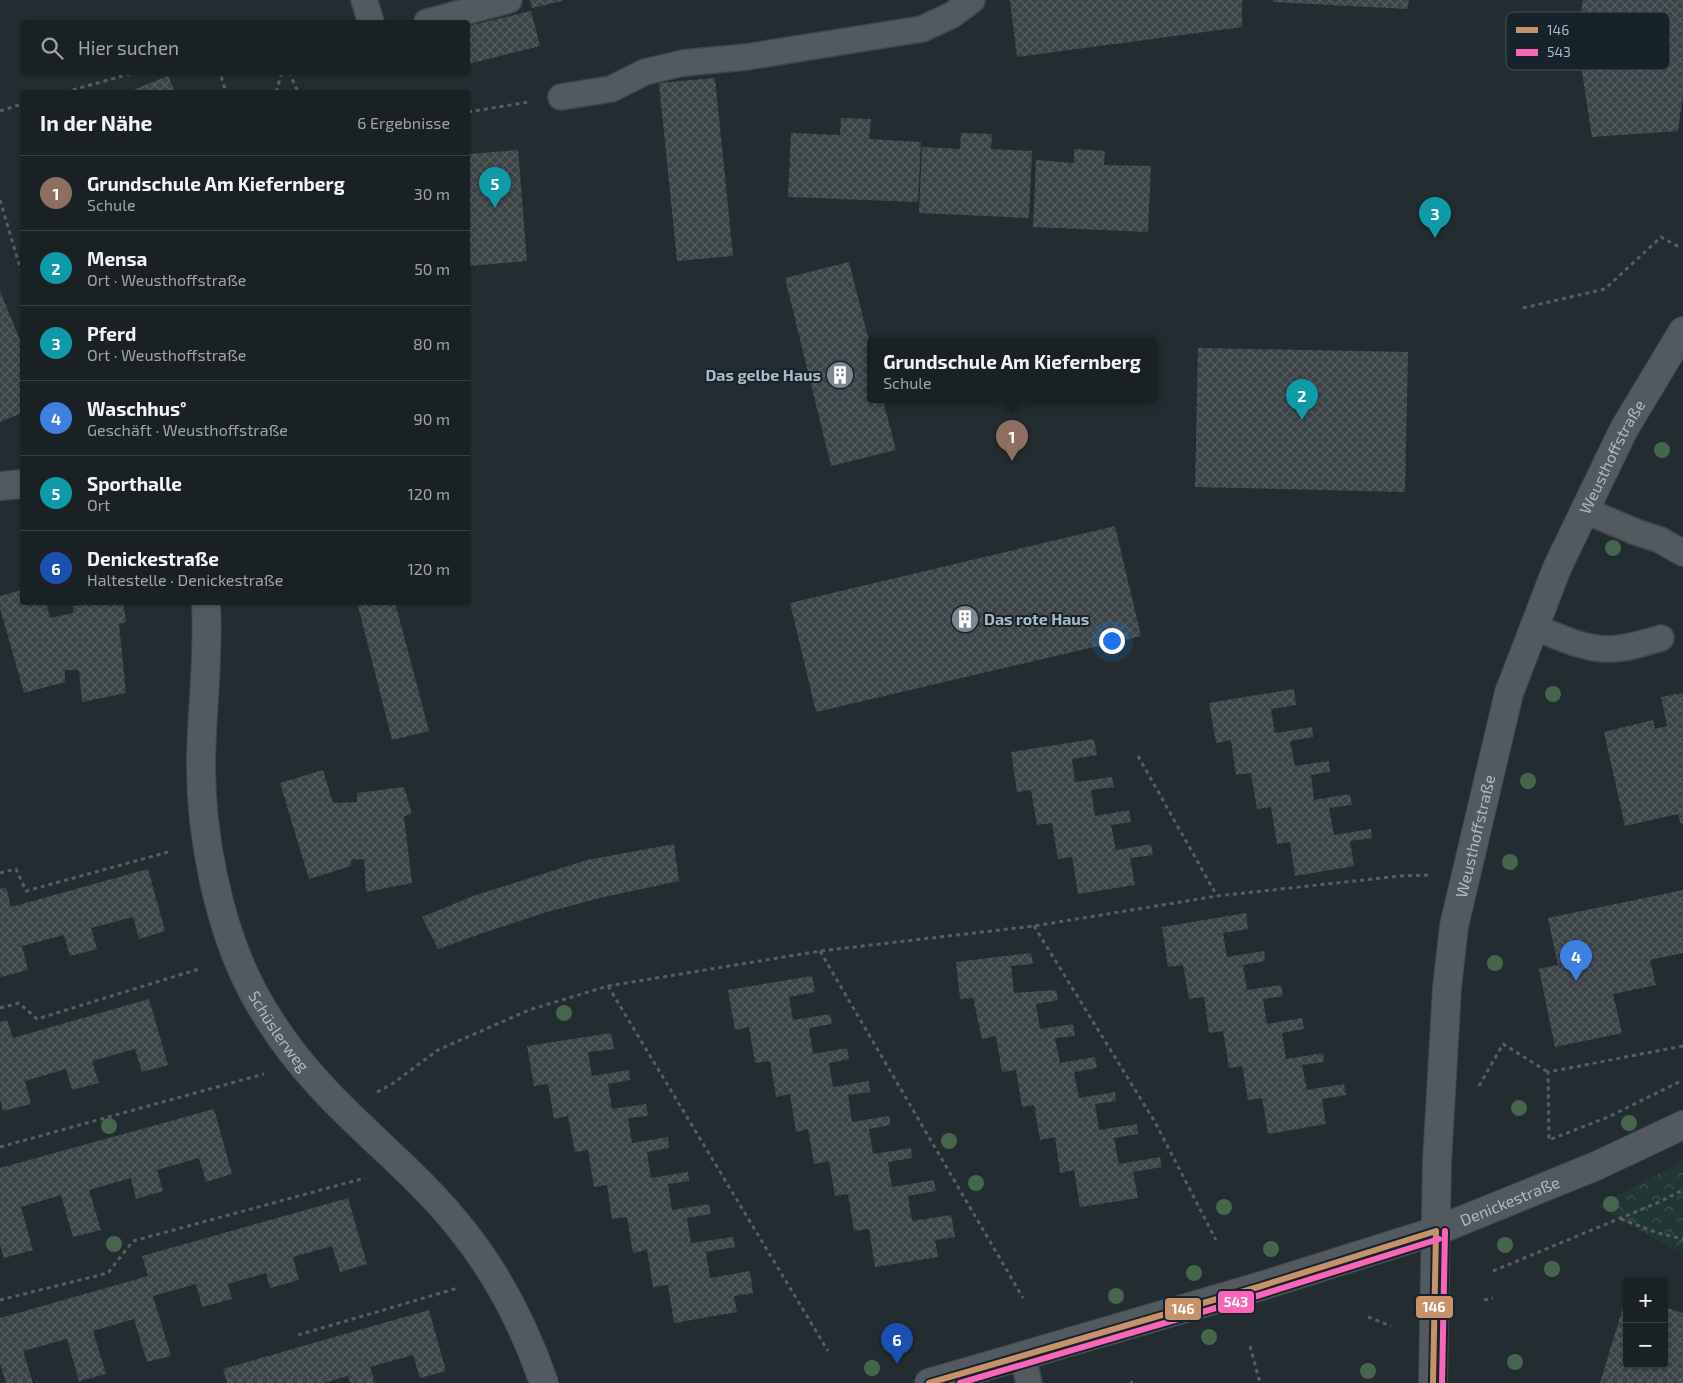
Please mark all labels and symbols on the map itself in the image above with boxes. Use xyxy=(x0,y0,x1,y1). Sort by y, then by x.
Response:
legend xyxy=(1506,12,1670,70)
text: 146 xyxy=(1547,21,1569,38)
text: 543 xyxy=(1547,43,1571,60)
pin: 5 xyxy=(479,167,511,208)
pin: 3 xyxy=(1419,197,1451,238)
building icon: Das gelbe Haus xyxy=(825,360,855,390)
place label: Das gelbe Haus xyxy=(705,365,821,384)
pin: 2 xyxy=(1286,379,1318,420)
street label: Weusthoffstraße xyxy=(1575,396,1648,517)
pin: 1 xyxy=(996,420,1028,461)
building icon: Das rote Haus xyxy=(950,604,980,634)
place label: Das rote Haus xyxy=(984,609,1089,628)
your location xyxy=(1099,628,1125,654)
street label: Weusthoffstraße xyxy=(1451,773,1498,899)
pin: 4 xyxy=(1560,940,1592,981)
street label: Schüslerweg xyxy=(245,987,314,1075)
street label: Denickestraße xyxy=(1457,1172,1562,1229)
line badge: 543 xyxy=(1217,1290,1255,1314)
text: 543 xyxy=(1224,1293,1248,1310)
line badge: 146 xyxy=(1415,1295,1454,1319)
line badge: 146 xyxy=(1164,1297,1202,1321)
text: 146 xyxy=(1422,1298,1446,1315)
text: 146 xyxy=(1171,1300,1195,1317)
pin: 6 xyxy=(881,1323,913,1364)

